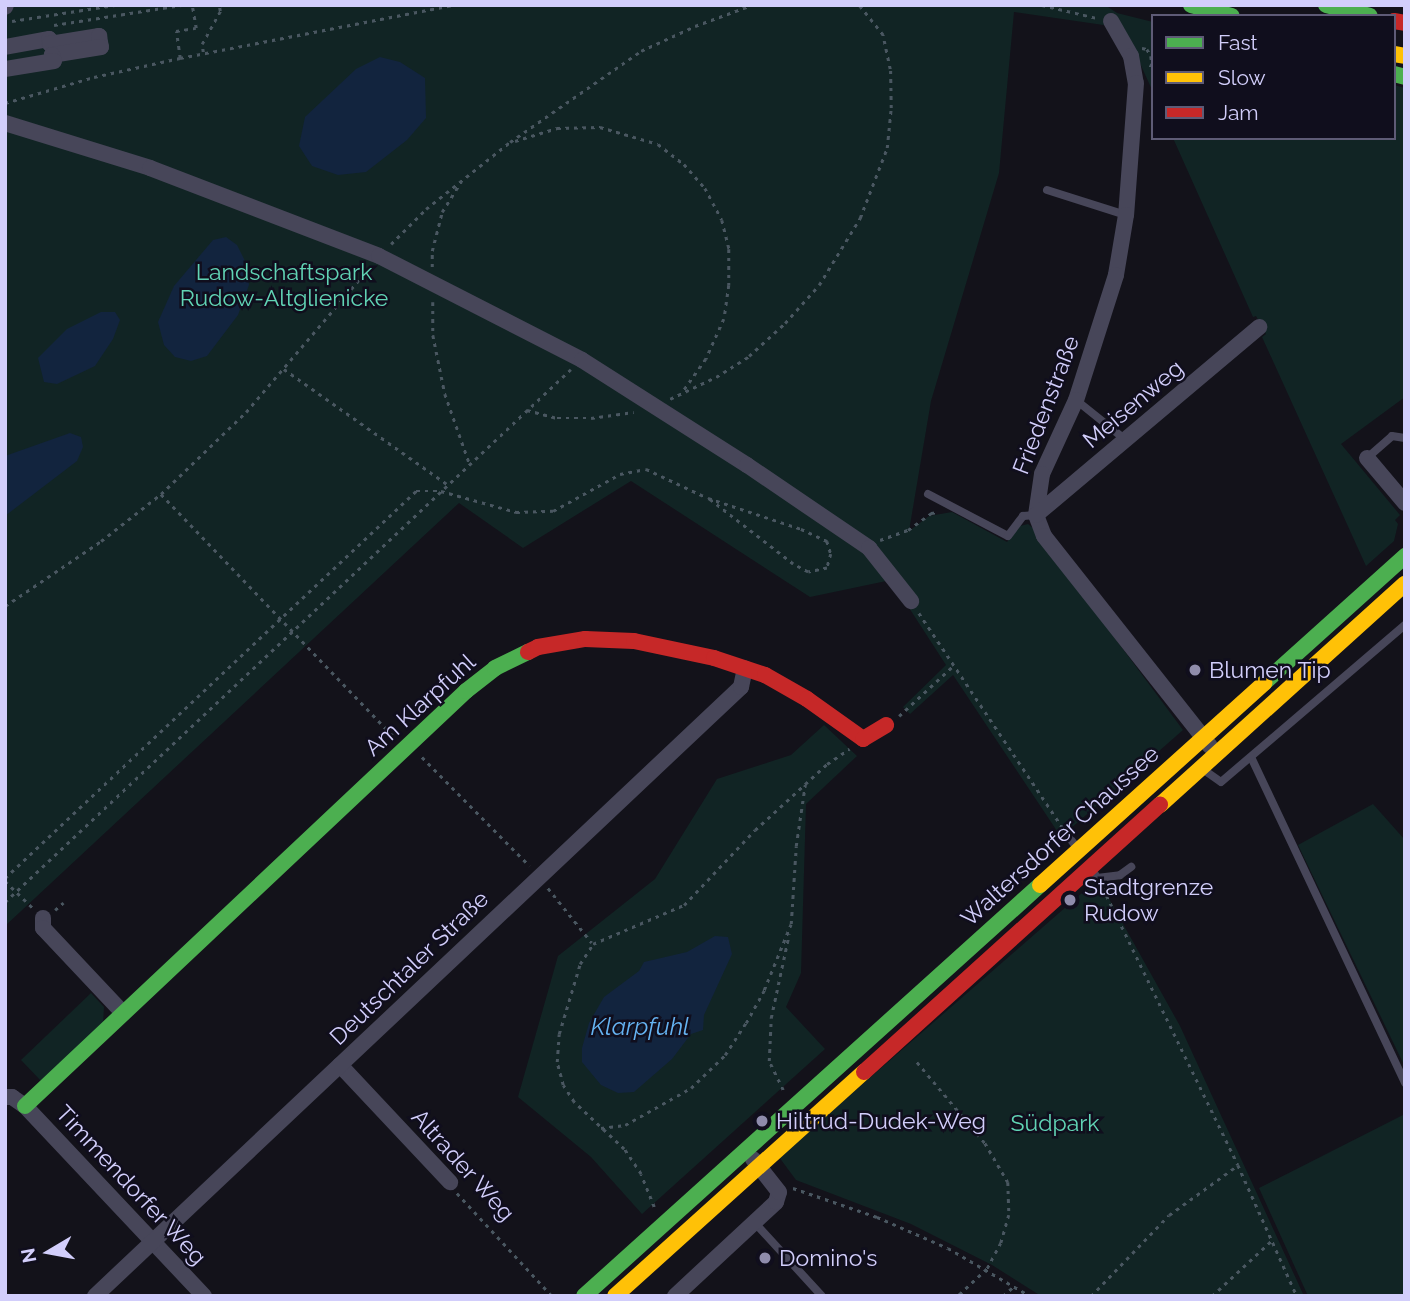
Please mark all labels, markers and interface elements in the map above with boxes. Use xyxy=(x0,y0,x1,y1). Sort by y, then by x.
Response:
legend xyxy=(1151,14,1396,140)
text: Fast xyxy=(1218,30,1258,55)
text: Slow xyxy=(1218,65,1266,90)
text: Jam xyxy=(1218,100,1259,125)
park label: Landschaftspark Rudow-Altglienicke xyxy=(180,258,388,312)
street label: Friedenstraße xyxy=(1007,332,1085,478)
street label: Meisenweg xyxy=(1077,354,1189,454)
street label: Am Klarpfuhl xyxy=(359,648,481,762)
place label: Blumen Tip xyxy=(1209,656,1331,684)
marker: Blumen Tip xyxy=(1187,662,1203,678)
street label: Waltersdorfer Chaussee xyxy=(955,740,1165,932)
place label: Stadtgrenze Rudow xyxy=(1084,873,1213,927)
street label: Deutschtaler Straße xyxy=(324,885,494,1051)
marker: Stadtgrenze Rudow xyxy=(1062,892,1078,908)
water label: Klarpfuhl xyxy=(591,1013,689,1041)
street label: Timmendorfer Weg xyxy=(50,1099,212,1271)
street label: Altrader Weg xyxy=(405,1103,521,1227)
place label: Hiltrud-Dudek-Weg xyxy=(776,1107,986,1135)
park label: Südpark xyxy=(1011,1109,1099,1137)
marker: Hiltrud-Dudek-Weg xyxy=(754,1113,770,1129)
north arrow xyxy=(14,1217,84,1287)
place label: Domino's xyxy=(779,1244,877,1272)
text: N xyxy=(16,1247,40,1265)
marker: Domino's xyxy=(757,1250,773,1266)

